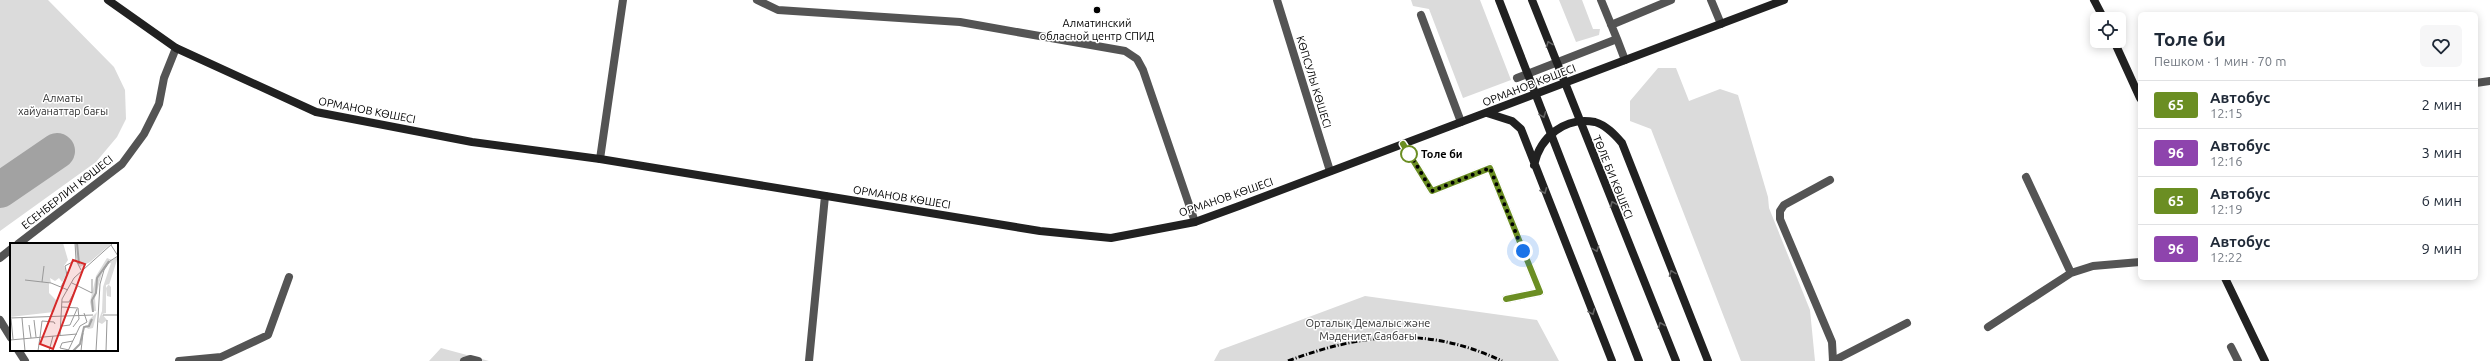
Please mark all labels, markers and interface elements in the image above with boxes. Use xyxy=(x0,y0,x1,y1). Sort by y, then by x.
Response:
marker: Алматинский обласной центр СПИД xyxy=(1092,5,1102,15)
map controls xyxy=(2090,12,2126,48)
button: locate xyxy=(2090,12,2126,48)
place label: Алматинский обласной центр СПИД xyxy=(1040,17,1155,42)
button: heart xyxy=(2420,25,2462,67)
text: Толе би xyxy=(2154,28,2226,50)
street label: КӨПСУЛЫ КӨШЕСІ xyxy=(1294,34,1334,130)
one-way arrow xyxy=(1546,41,1554,48)
text: Пешком · 1 мин · 70 m xyxy=(2154,54,2286,68)
street label: ОРМАНОВ КӨШЕСІ xyxy=(1481,62,1577,108)
text: Автобус xyxy=(2210,89,2270,106)
park label: Алматы хайуанаттар бағы xyxy=(18,92,108,117)
street label: ОРМАНОВ КӨШЕСІ xyxy=(317,95,417,125)
text: 2 мин xyxy=(2422,96,2462,113)
text: 65 xyxy=(2168,97,2184,113)
text: 12:15 xyxy=(2210,106,2243,120)
one-way arrow xyxy=(1539,111,1547,118)
street label: ТӨЛЕ БИ КӨШЕСІ xyxy=(1591,133,1635,221)
text: Автобус xyxy=(2210,137,2270,154)
text: 3 мин xyxy=(2422,144,2462,161)
marker: Толе би xyxy=(1400,145,1418,163)
text: 96 xyxy=(2168,145,2184,161)
place label: Толе би xyxy=(1421,148,1463,160)
street label: ЕСЕНБЕРЛИН КӨШЕСІ xyxy=(19,153,115,231)
text: 12:16 xyxy=(2210,154,2243,168)
street label: ОРМАНОВ КӨШЕСІ xyxy=(1177,175,1275,219)
street label: ОРМАНОВ КӨШЕСІ xyxy=(852,183,952,211)
text: Автобус xyxy=(2210,185,2270,202)
one-way arrow xyxy=(1539,188,1547,195)
text: 6 мин xyxy=(2422,192,2462,209)
text: 65 xyxy=(2168,193,2184,209)
one-way arrow xyxy=(1609,201,1617,208)
text: 12:19 xyxy=(2210,202,2243,216)
text: Автобус xyxy=(2210,233,2270,250)
text: 9 мин xyxy=(2422,240,2462,257)
your location xyxy=(1513,241,1533,261)
text: 96 xyxy=(2168,241,2184,257)
inset map xyxy=(10,243,118,351)
one-way arrow xyxy=(1591,245,1599,252)
text: 12:22 xyxy=(2210,250,2243,264)
one-way arrow xyxy=(1669,269,1677,276)
one-way arrow xyxy=(1588,309,1596,316)
park label: Орталық Демалыс және Мәдениет Саябағы xyxy=(1306,317,1430,342)
one-way arrow xyxy=(1657,321,1665,328)

